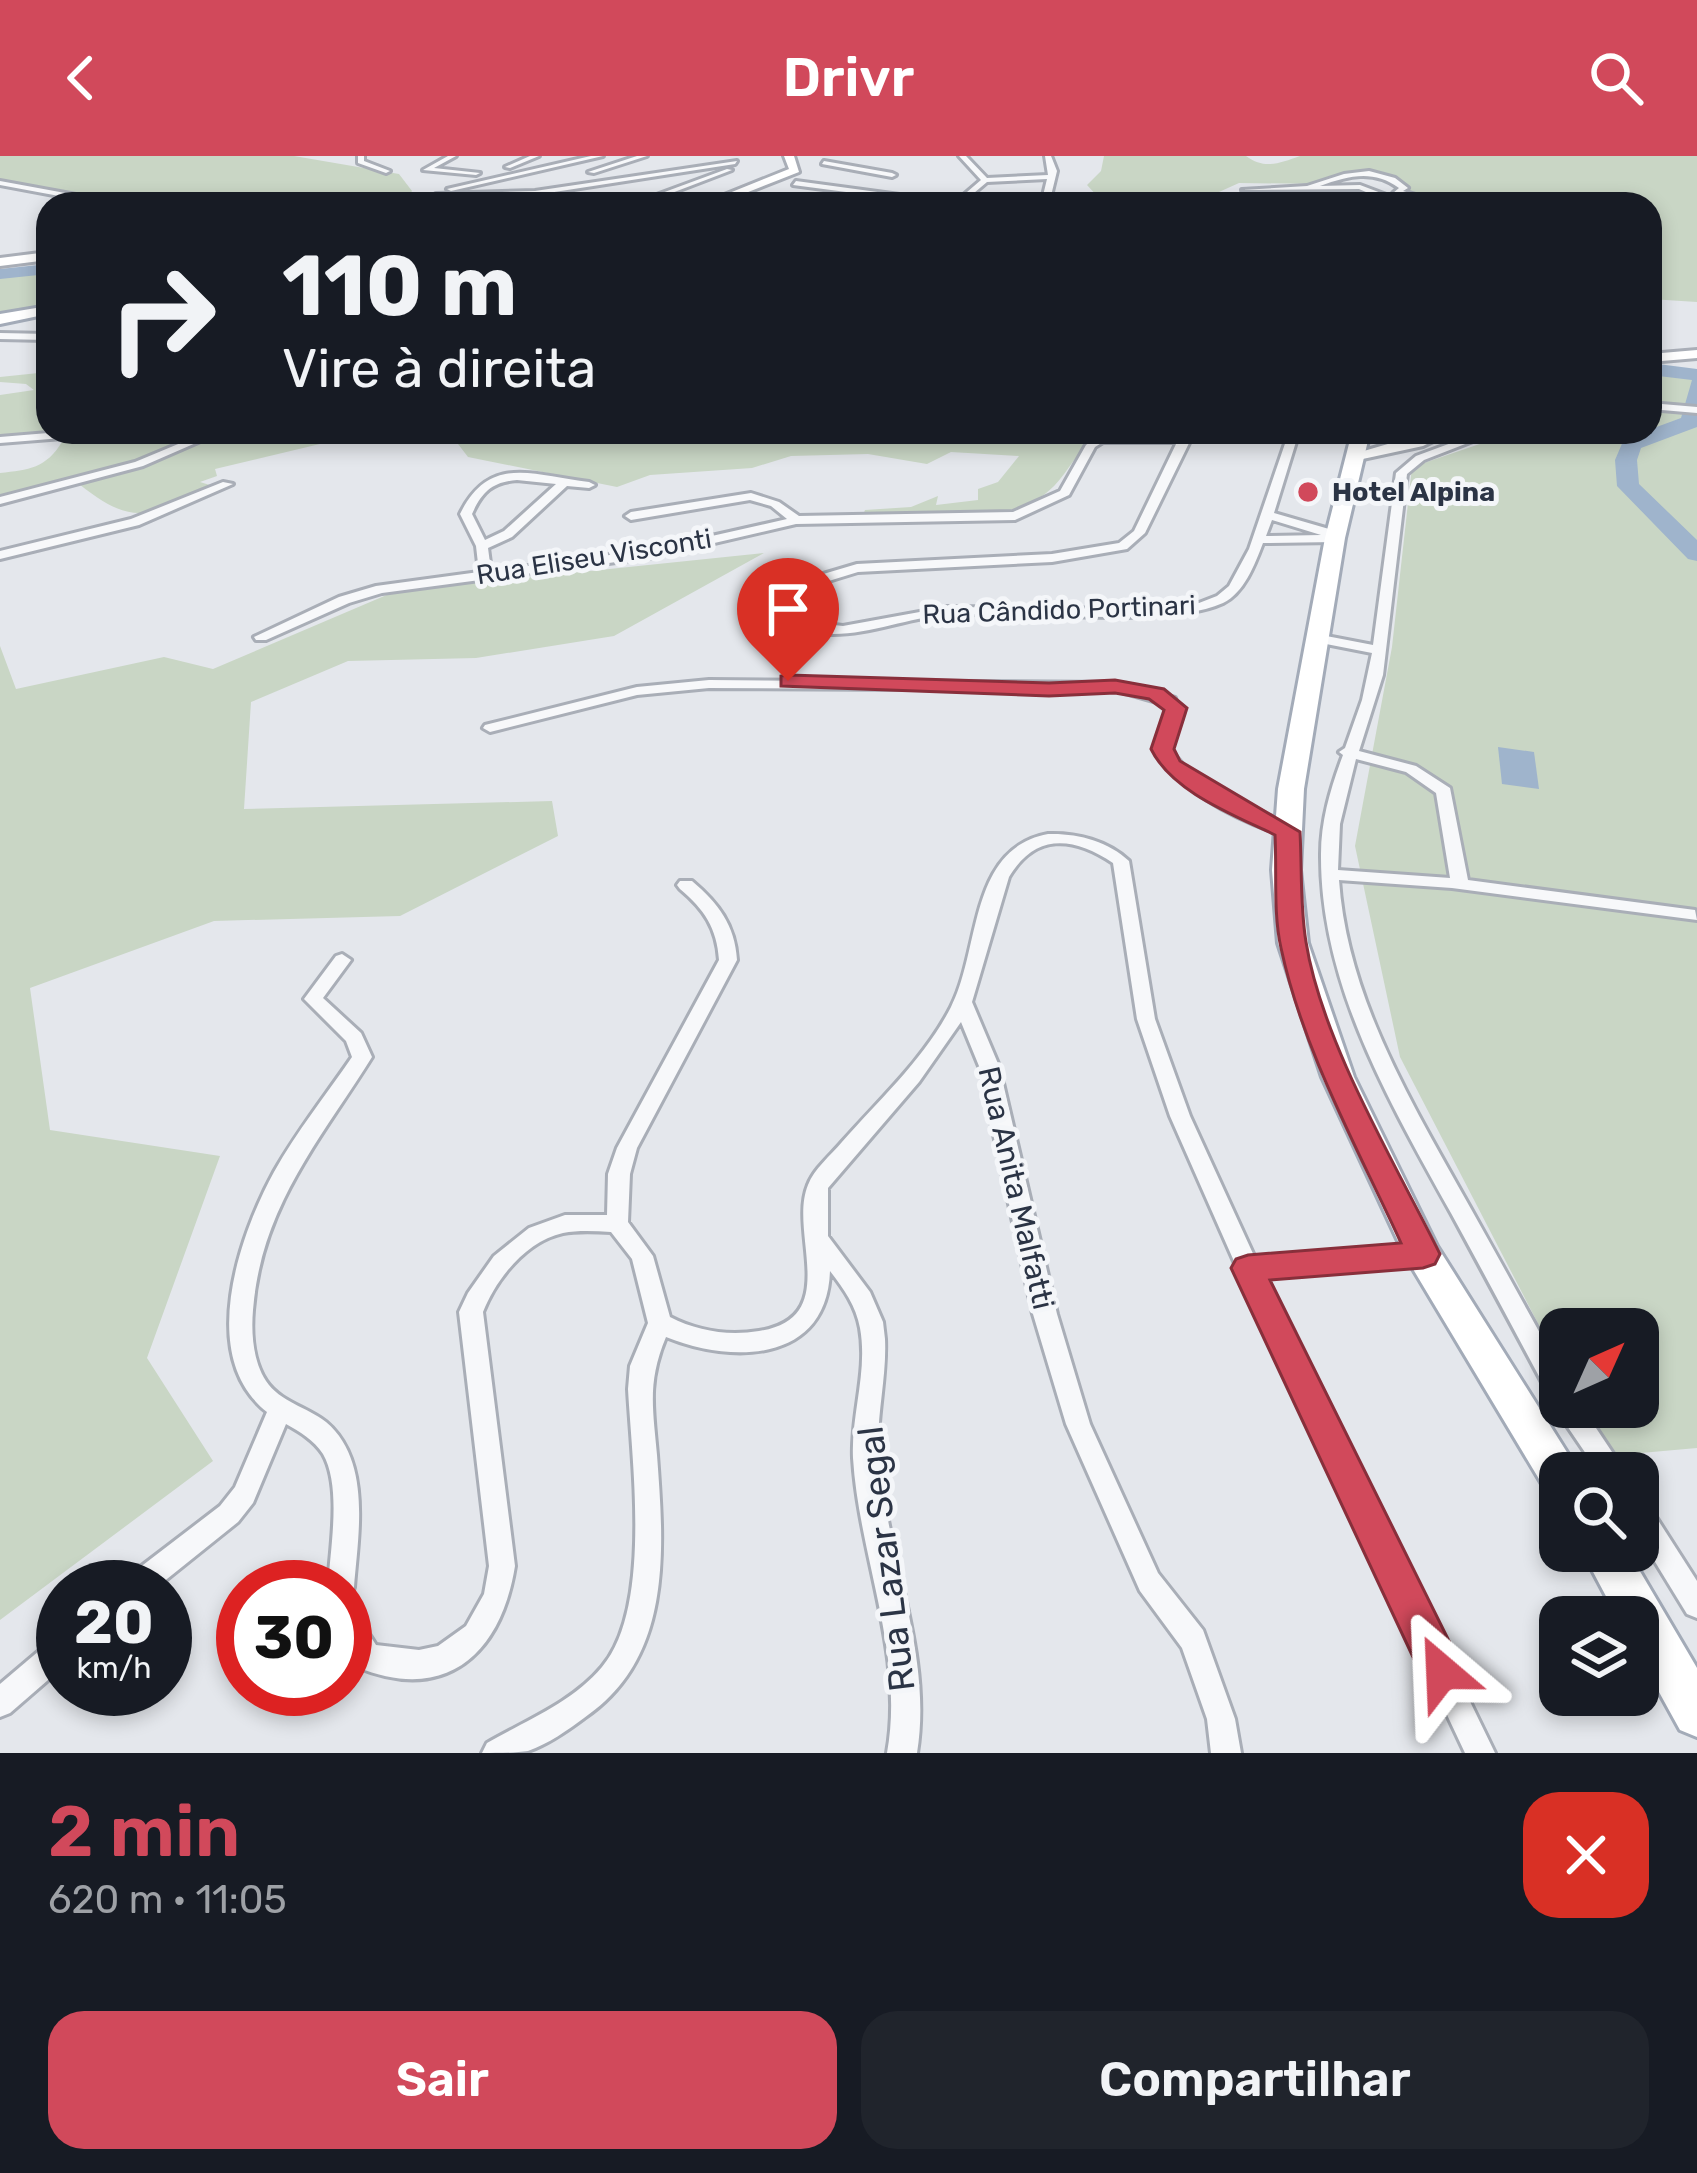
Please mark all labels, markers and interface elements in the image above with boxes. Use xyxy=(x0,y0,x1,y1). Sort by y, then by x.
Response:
icon: back xyxy=(48,45,114,111)
icon: search xyxy=(1583,45,1649,111)
text: Drivr xyxy=(783,46,914,110)
text: 110 m xyxy=(282,236,517,336)
icon: right xyxy=(84,240,240,396)
text: Vire à direita xyxy=(282,337,596,401)
place label: Hotel Alpina xyxy=(1332,476,1495,508)
marker: Hotel Alpina xyxy=(1295,479,1321,505)
street label: Rua Eliseu Visconti xyxy=(474,523,714,591)
pin xyxy=(737,558,839,681)
icon: arrive xyxy=(755,576,821,642)
street label: Rua Cândido Portinari xyxy=(922,589,1196,631)
street label: Rua Anita Malfatti xyxy=(971,1063,1061,1313)
north arrow xyxy=(1539,1308,1659,1428)
map controls xyxy=(1539,1308,1659,1716)
street label: Rua Lazar Segal xyxy=(848,1424,924,1694)
button: search xyxy=(1539,1452,1659,1572)
speed limit sign: 30 xyxy=(216,1560,372,1716)
text: 20 xyxy=(74,1587,154,1658)
button: layers xyxy=(1539,1596,1659,1716)
position arrow xyxy=(1379,1609,1505,1735)
text: km/h xyxy=(77,1650,151,1686)
text: 2 min xyxy=(48,1789,240,1874)
button: close xyxy=(1523,1792,1649,1918)
text: 620 m · 11:05 xyxy=(48,1877,287,1923)
button: Sair xyxy=(48,2011,837,2149)
button: Compartilhar xyxy=(861,2011,1649,2149)

